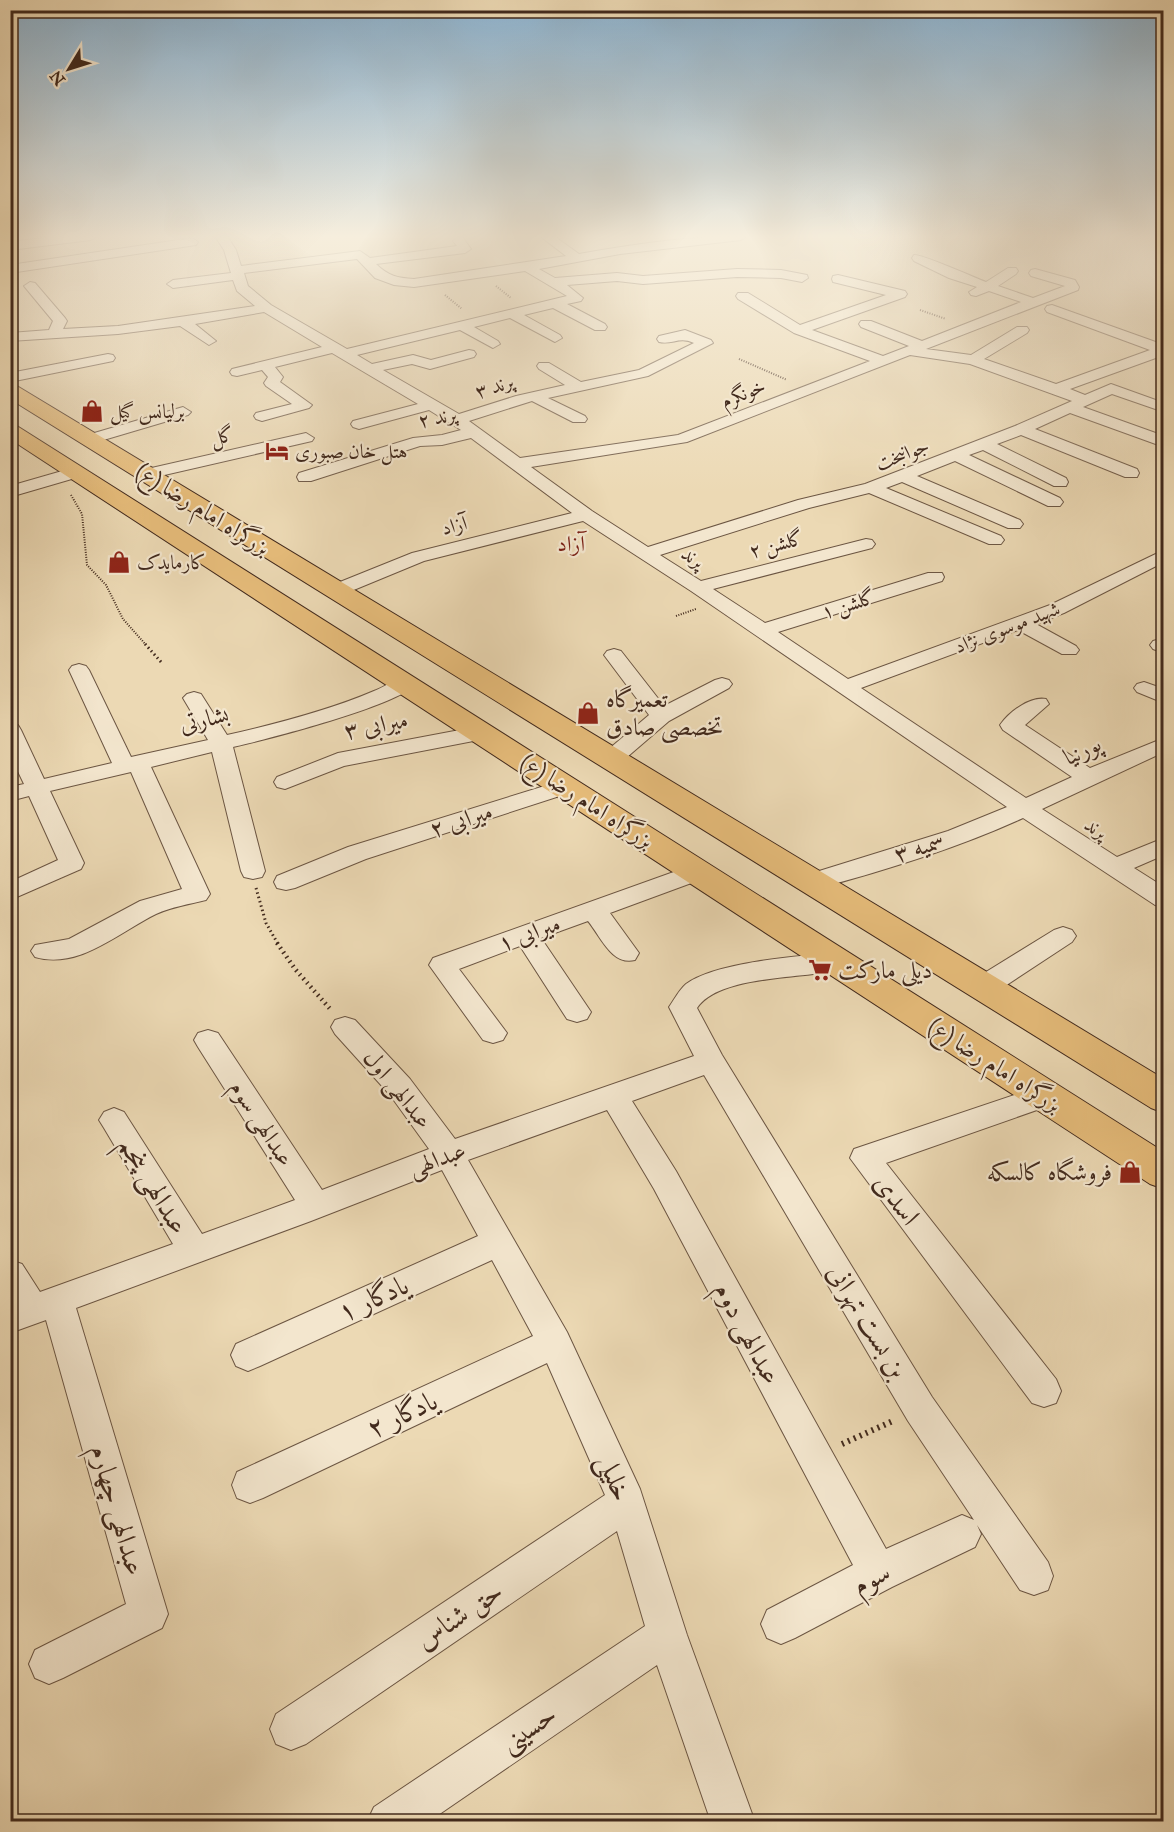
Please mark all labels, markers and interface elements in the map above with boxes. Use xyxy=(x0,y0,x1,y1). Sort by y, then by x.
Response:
north arrow xyxy=(39,39,99,99)
text: N xyxy=(46,66,69,89)
street label: پرند ۳ xyxy=(472,368,519,405)
street label: خونگرم xyxy=(717,373,771,418)
shop icon: برلیانس گیل xyxy=(79,398,105,424)
place label: برلیانس گیل xyxy=(110,399,185,426)
street label: پرند ۲ xyxy=(416,401,461,434)
street label: گل xyxy=(208,422,237,452)
street label: جوانبخت xyxy=(872,433,933,476)
hotel icon: هتل خان صبوری xyxy=(264,438,290,464)
place label: هتل خان صبوری xyxy=(295,439,408,466)
street label: بزرگراه امام رضا (ع) xyxy=(127,455,276,567)
street label: آزاد xyxy=(439,510,472,540)
street label: گلشن ۲ xyxy=(746,525,806,565)
district label: آزاد xyxy=(557,530,587,557)
street label: پرند xyxy=(676,541,711,576)
shop icon: کارمایدک xyxy=(106,549,132,575)
place label: کارمایدک xyxy=(137,550,206,574)
street label: گلشن ۱ xyxy=(818,584,879,625)
street label: شهید موسوی نژاد xyxy=(951,596,1064,659)
place label: تعمیرگاه تخصصی صادق xyxy=(606,684,723,744)
street label: بشارتی xyxy=(176,699,232,739)
shop icon: تعمیرگاه تخصصی صادق xyxy=(575,700,601,726)
street label: میرابی ۳ xyxy=(341,704,411,748)
street label: پورنیا xyxy=(1058,727,1108,774)
street label: بزرگراه امام رضا (ع) xyxy=(511,746,660,860)
street label: میرابی ۲ xyxy=(426,796,497,846)
street label: پرند xyxy=(1079,812,1114,847)
street label: سمیه ۳ xyxy=(890,825,948,869)
street label: میرابی ۱ xyxy=(494,908,565,960)
place label: دیلی مارکت xyxy=(838,955,932,987)
supermarket icon: دیلی مارکت xyxy=(807,957,833,983)
street label: بزرگراه امام رضا (ع) xyxy=(919,1010,1068,1124)
street label: عبدالهی اول xyxy=(355,1043,439,1136)
street label: عبدالهی سوم xyxy=(218,1074,301,1175)
street label: عبدالهی پنجم xyxy=(103,1129,197,1245)
street label: عبدالهی xyxy=(404,1135,471,1185)
place label: فروشگاه کالسکه xyxy=(987,1157,1112,1187)
shop icon: فروشگاه کالسکه xyxy=(1117,1159,1143,1185)
street label: اسدی xyxy=(866,1166,928,1232)
street label: بن بست تهرانی xyxy=(819,1257,916,1386)
street label: یادگار ۱ xyxy=(332,1266,416,1329)
street label: عبدالهی دوم xyxy=(700,1276,790,1394)
street label: یادگار ۲ xyxy=(361,1382,445,1446)
street label: عبدالهی چهارم xyxy=(76,1441,153,1581)
street label: خلیلی xyxy=(587,1448,640,1507)
street label: سوم xyxy=(846,1554,899,1609)
street label: حق شناس xyxy=(408,1573,510,1657)
street label: حسینی xyxy=(493,1696,565,1762)

